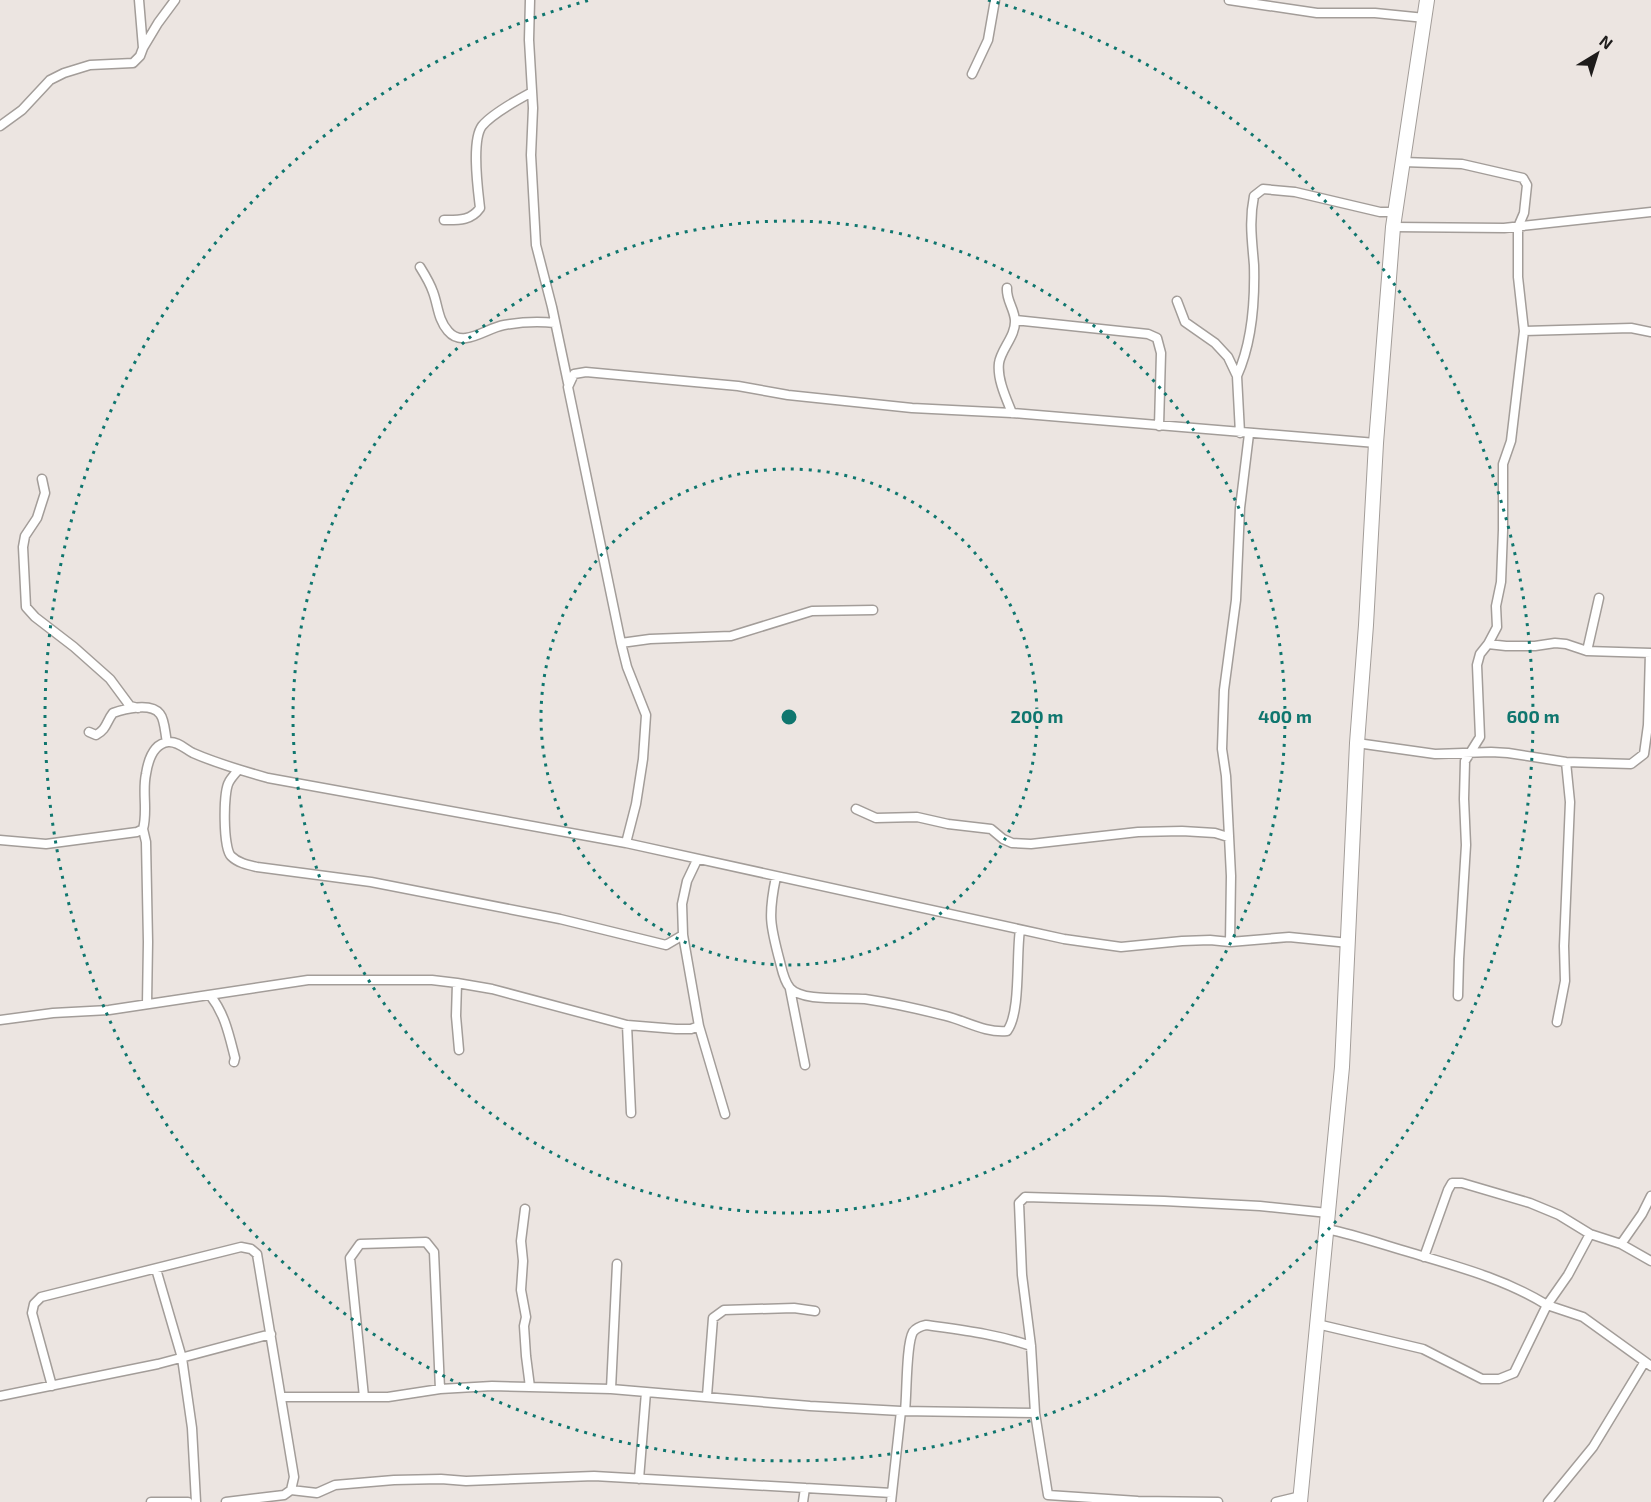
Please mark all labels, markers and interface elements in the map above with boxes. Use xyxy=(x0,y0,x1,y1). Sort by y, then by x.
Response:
north arrow xyxy=(1567,24,1627,84)
text: N xyxy=(1596,31,1617,53)
text: 200 m xyxy=(1011,705,1063,727)
text: 400 m xyxy=(1258,705,1312,727)
text: 600 m xyxy=(1506,705,1560,727)
centre of rings xyxy=(779,707,799,727)

